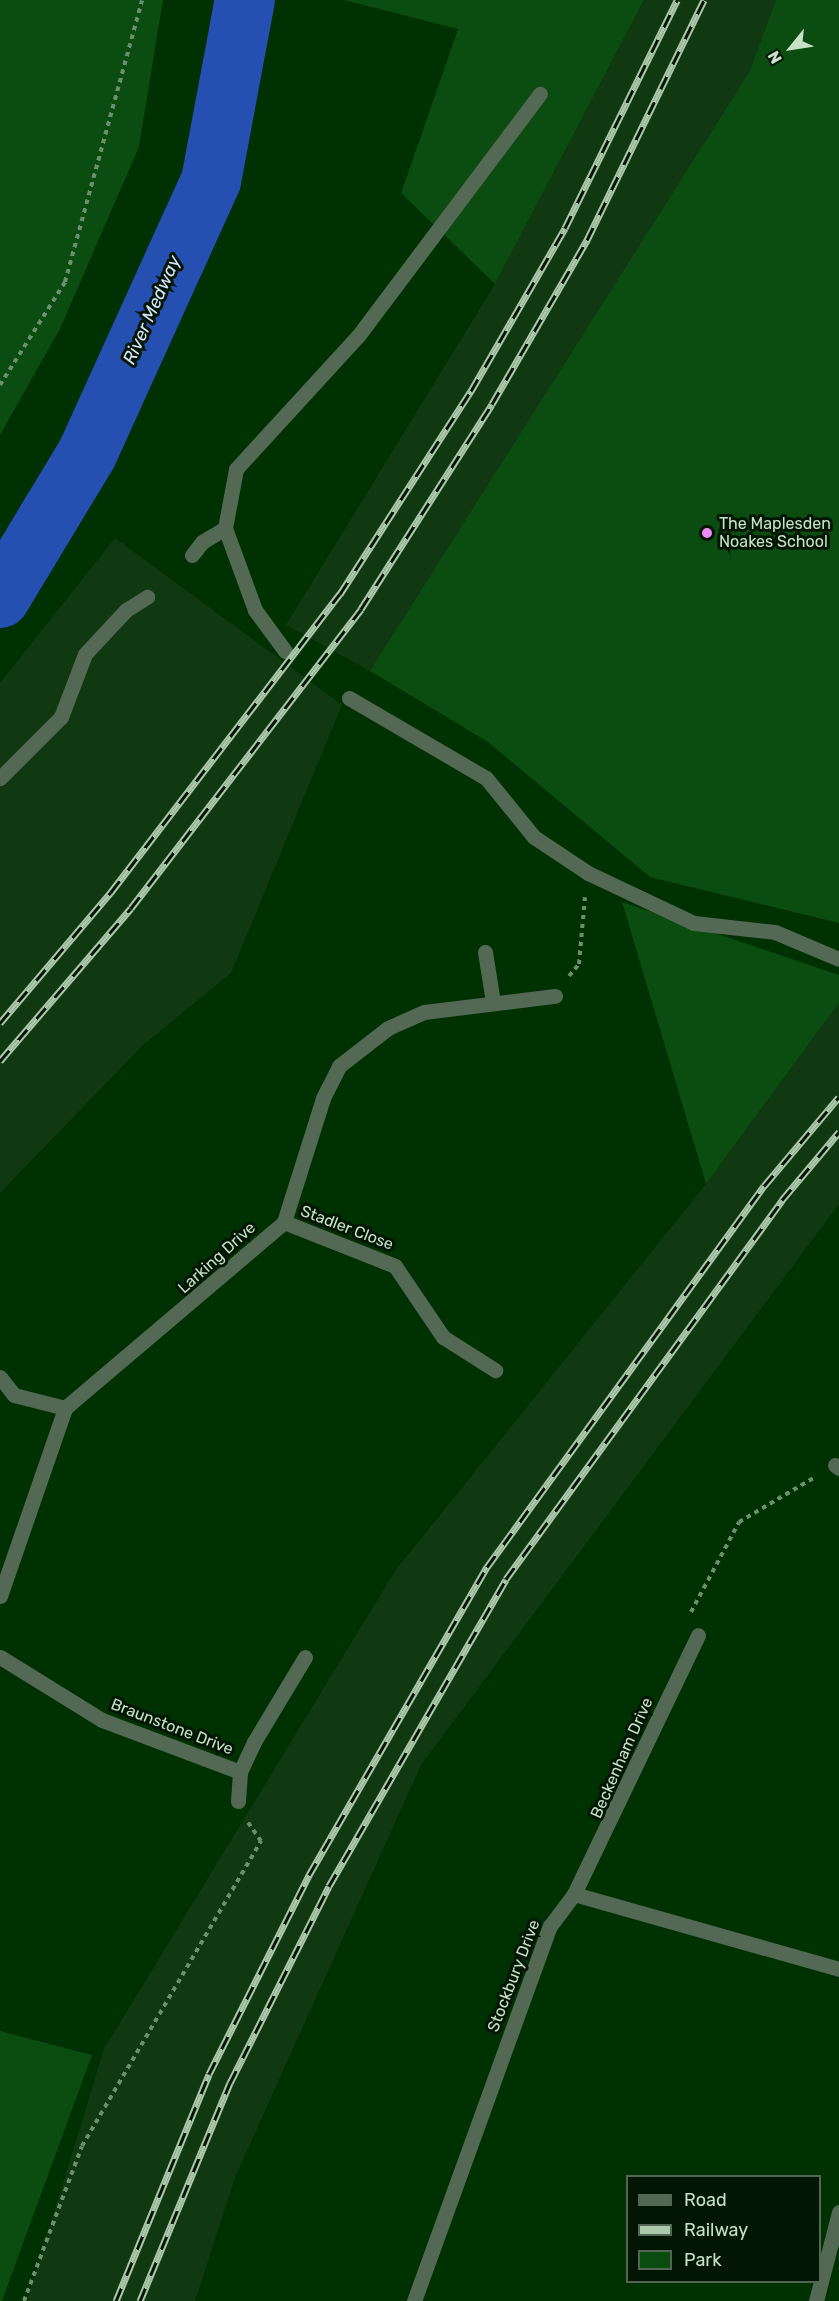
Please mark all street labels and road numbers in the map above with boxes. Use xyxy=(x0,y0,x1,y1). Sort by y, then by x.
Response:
street label: Stadler Close xyxy=(298,1201,396,1255)
street label: Larking Drive xyxy=(174,1218,260,1298)
street label: Braunstone Drive xyxy=(108,1695,236,1759)
street label: Beckenham Drive xyxy=(587,1695,657,1821)
street label: Stockbury Drive xyxy=(484,1917,544,2035)

